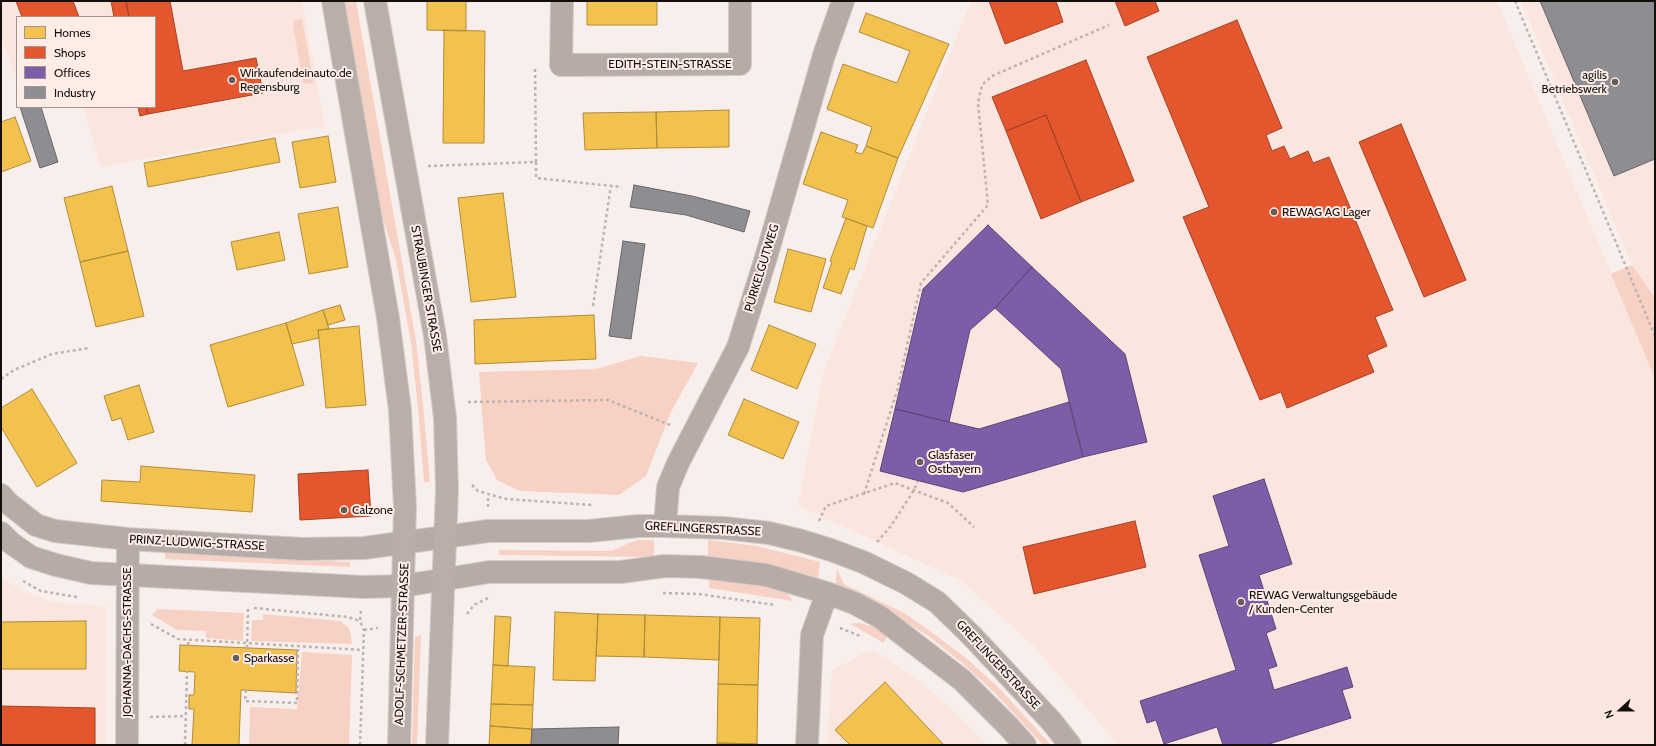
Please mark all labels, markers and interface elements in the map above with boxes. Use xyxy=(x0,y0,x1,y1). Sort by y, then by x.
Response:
legend xyxy=(16,16,156,108)
text: Homes xyxy=(54,25,91,40)
text: Shops xyxy=(54,45,86,60)
street label: EDITH-STEIN-STRASSE xyxy=(608,57,732,71)
text: Offices xyxy=(54,65,90,80)
place label: Wirkaufendeinauto.de Regensburg xyxy=(240,66,352,94)
place label: agilis Betriebswerk xyxy=(1542,68,1607,96)
marker: Wirkaufendeinauto.de Regensburg xyxy=(227,75,237,85)
marker: agilis Betriebswerk xyxy=(1610,77,1620,87)
text: Industry xyxy=(54,85,95,100)
place label: REWAG AG Lager xyxy=(1282,205,1371,219)
marker: REWAG AG Lager xyxy=(1269,207,1279,217)
street label: PÜRKELGUTWEG xyxy=(742,222,782,314)
street label: STRAUBINGER STRASSE xyxy=(408,224,444,354)
place label: Glasfaser Ostbayern xyxy=(928,448,981,476)
marker: Glasfaser Ostbayern xyxy=(915,457,925,467)
place label: Calzone xyxy=(352,503,393,517)
marker: Calzone xyxy=(339,505,349,515)
street label: GREFLINGERSTRASSE xyxy=(645,519,761,539)
street label: PRINZ-LUDWIG-STRASSE xyxy=(129,532,265,554)
street label: ADOLF-SCHMETZER-STRASSE xyxy=(392,563,412,725)
street label: JOHANNA-DACHS-STRASSE xyxy=(120,567,134,717)
place label: REWAG Verwaltungsgebäude / Kunden-Center xyxy=(1249,588,1397,616)
marker: REWAG Verwaltungsgebäude / Kunden-Center xyxy=(1236,597,1246,607)
street label: GREFLINGERSTRASSE xyxy=(953,618,1043,712)
place label: Sparkasse xyxy=(244,651,294,665)
marker: Sparkasse xyxy=(231,653,241,663)
north arrow xyxy=(1600,690,1640,730)
text: N xyxy=(1601,708,1617,720)

